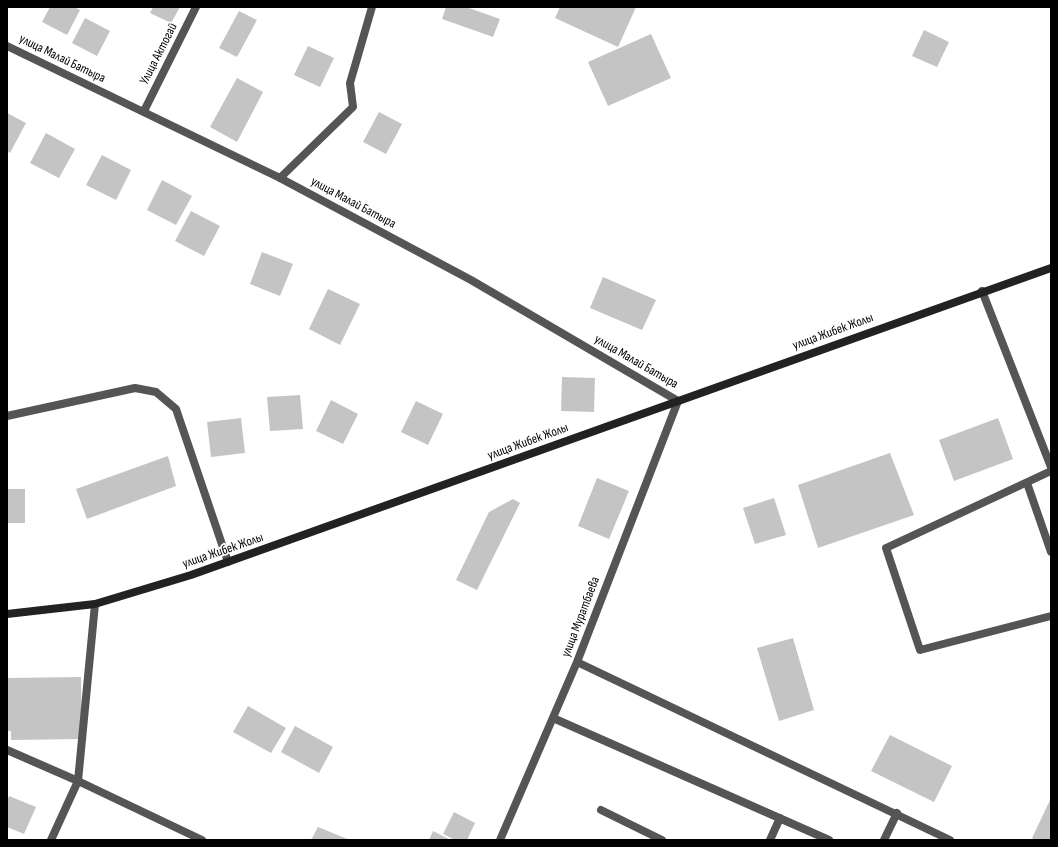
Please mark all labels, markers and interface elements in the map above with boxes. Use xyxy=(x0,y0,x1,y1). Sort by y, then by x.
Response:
street label: Улица Актогай xyxy=(137,21,181,87)
street label: улица Малай Батыра xyxy=(16,31,108,87)
street label: улица Малай Батыра xyxy=(308,174,398,232)
street label: улица Жибек Жолы xyxy=(791,310,875,354)
street label: улица Малай Батыра xyxy=(591,332,681,392)
street label: улица Жибек Жолы xyxy=(486,420,570,464)
street label: улица Жибек Жолы xyxy=(180,530,266,572)
street label: улица Муратбаева xyxy=(559,575,603,659)

